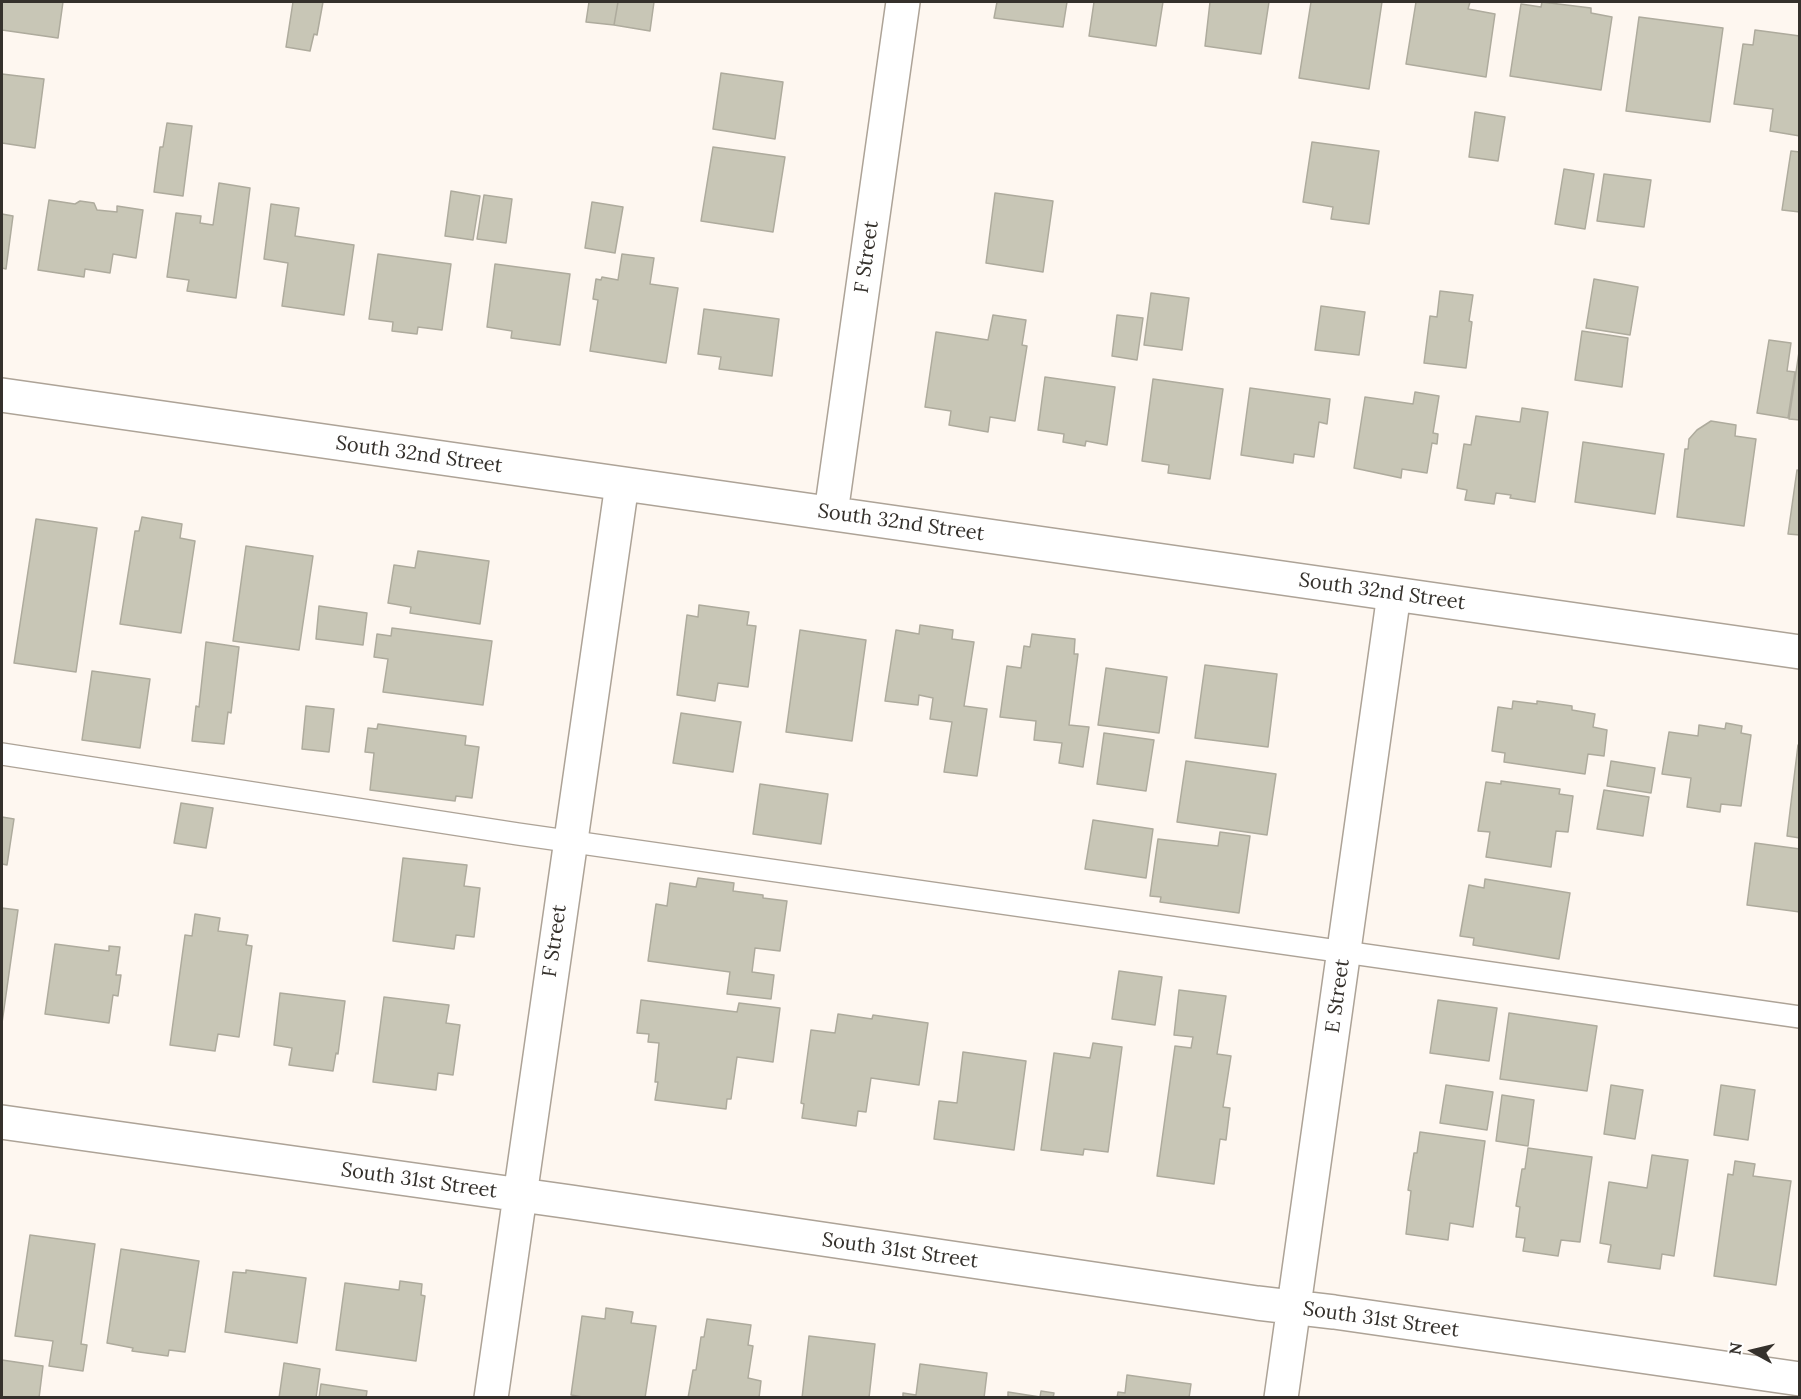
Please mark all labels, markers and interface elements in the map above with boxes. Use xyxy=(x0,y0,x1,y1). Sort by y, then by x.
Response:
street label: F Street xyxy=(850,219,884,295)
street label: South 32nd Street xyxy=(334,431,504,479)
street label: South 32nd Street xyxy=(816,499,986,547)
street label: South 32nd Street xyxy=(1297,568,1467,616)
street label: F Street xyxy=(538,903,572,979)
street label: E Street xyxy=(1321,957,1355,1035)
street label: South 31st Street xyxy=(339,1158,499,1204)
street label: South 31st Street xyxy=(820,1228,980,1274)
street label: South 31st Street xyxy=(1301,1297,1461,1343)
north arrow xyxy=(1723,1321,1783,1381)
text: N xyxy=(1724,1341,1746,1356)

